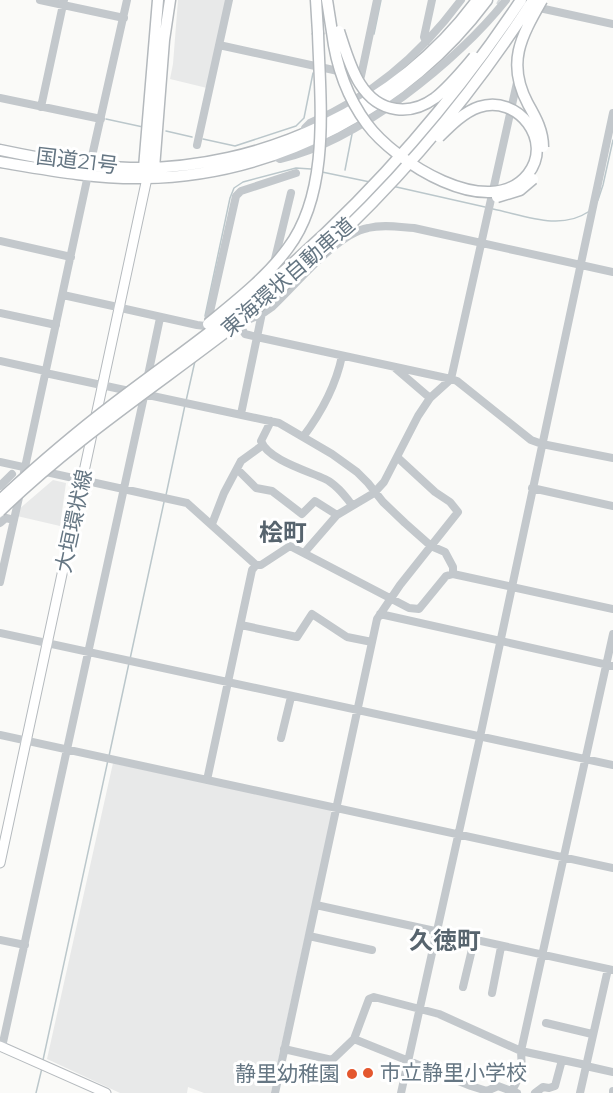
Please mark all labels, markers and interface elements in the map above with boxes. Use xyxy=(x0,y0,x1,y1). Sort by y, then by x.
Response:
street label: 国道21号 xyxy=(35,143,120,178)
street label: 東海環状自動車道 xyxy=(216,212,359,341)
street label: 大垣環状線 xyxy=(50,467,97,575)
district label: 桧町 xyxy=(259,518,307,547)
district label: 久徳町 xyxy=(409,926,481,955)
place label: 市立静里小学校 xyxy=(380,1060,527,1085)
place label: 静里幼稚園 xyxy=(235,1061,340,1086)
marker: 市立静里小学校 xyxy=(361,1066,375,1080)
marker: 静里幼稚園 xyxy=(345,1067,359,1081)

